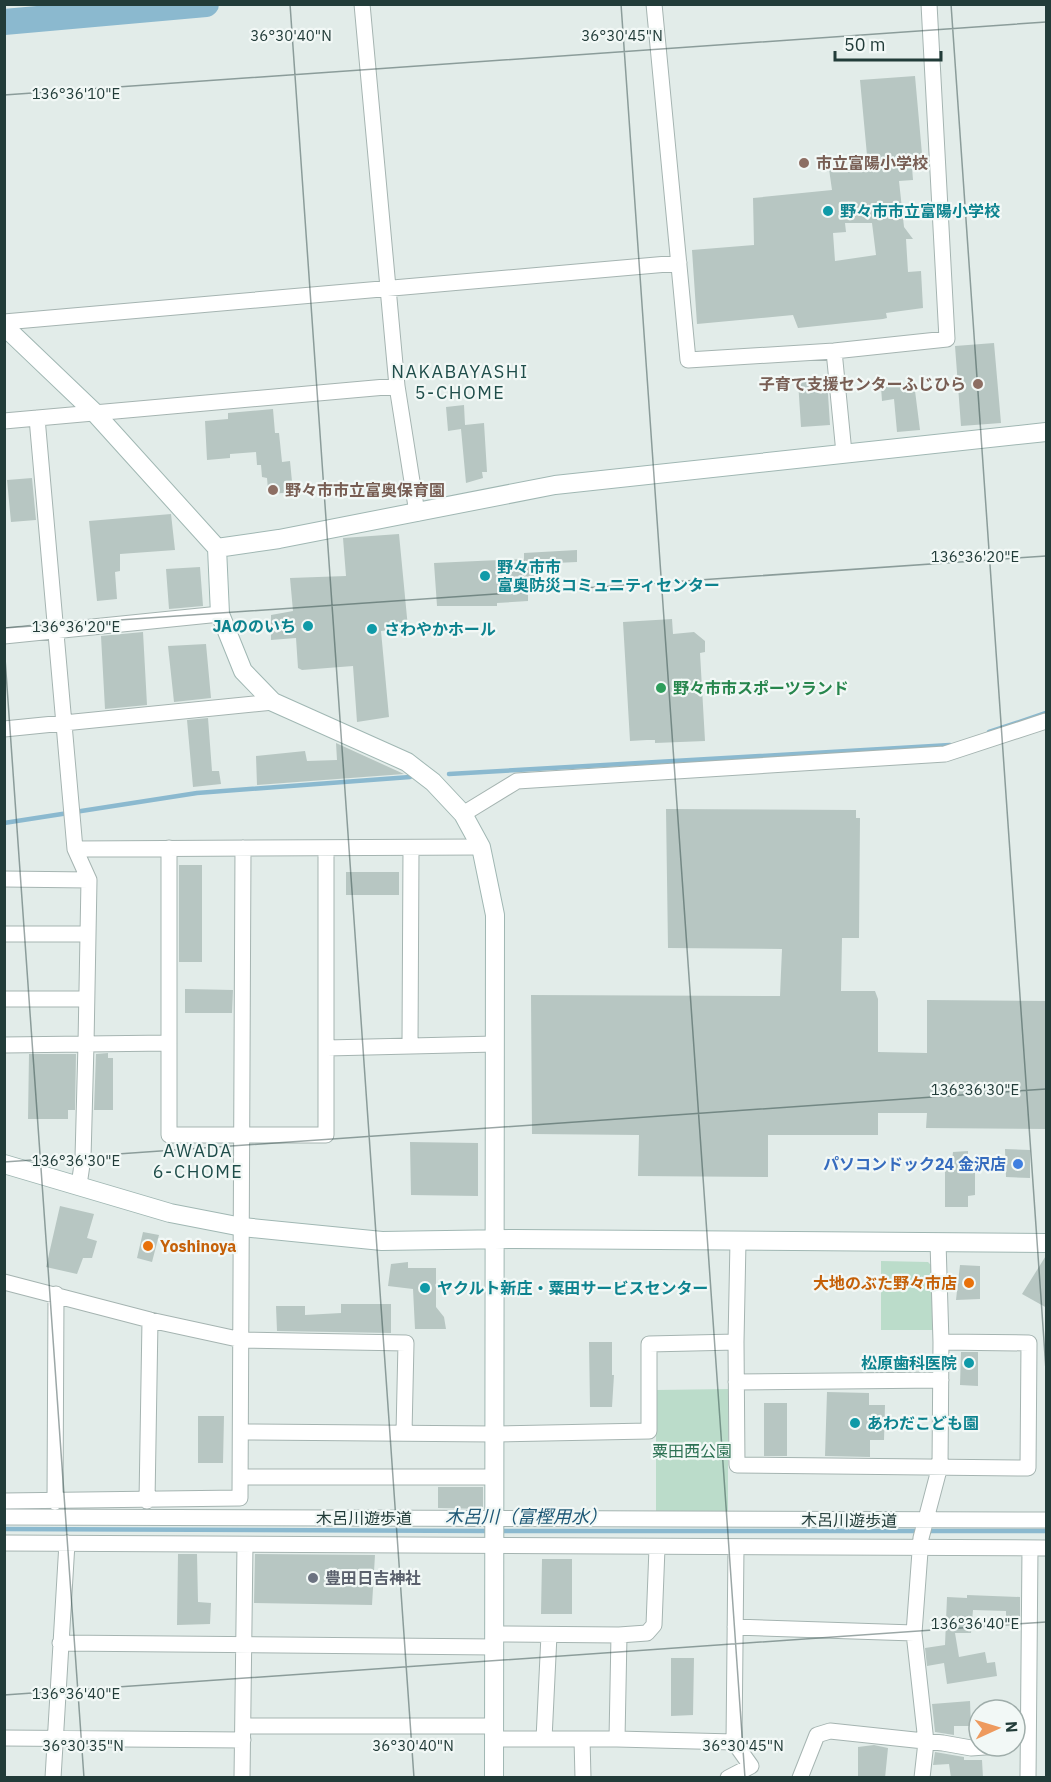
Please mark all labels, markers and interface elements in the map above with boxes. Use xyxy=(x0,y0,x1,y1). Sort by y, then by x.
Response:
scale bar xyxy=(835,24,942,62)
text: 36°30'40"N xyxy=(250,26,332,45)
text: 36°30'45"N xyxy=(581,26,663,45)
text: 50 m xyxy=(844,33,886,56)
text: 136°36'10"E xyxy=(32,84,120,103)
place label: 市立富陽小学校 xyxy=(816,153,928,173)
marker: 市立富陽小学校 xyxy=(797,156,811,170)
place label: 野々市市立富陽小学校 xyxy=(840,201,1000,221)
marker: 野々市市立富陽小学校 xyxy=(821,204,835,218)
district label: NAKABAYASHI 5-CHOME xyxy=(391,360,529,404)
place label: 子育て支援センターふじひら xyxy=(759,374,966,394)
marker: 子育て支援センターふじひら xyxy=(971,377,985,391)
place label: 野々市市立富奥保育園 xyxy=(285,480,445,500)
marker: 野々市市立富奥保育園 xyxy=(266,483,280,497)
text: 136°36'20"E xyxy=(931,547,1019,566)
place label: 野々市市 富奥防災コミュニティセンター xyxy=(497,557,720,595)
marker: 野々市市 富奥防災コミュニティセンター xyxy=(478,569,492,583)
place label: JAののいち xyxy=(212,616,296,636)
text: 136°36'20"E xyxy=(32,617,120,636)
marker: JAののいち xyxy=(301,619,315,633)
place label: さわやかホール xyxy=(384,619,496,639)
marker: さわやかホール xyxy=(365,622,379,636)
place label: 野々市市スポーツランド xyxy=(673,678,849,698)
marker: 野々市市スポーツランド xyxy=(654,681,668,695)
text: 136°36'30"E xyxy=(931,1080,1019,1099)
district label: AWADA 6-CHOME xyxy=(153,1139,243,1183)
text: 136°36'30"E xyxy=(32,1151,120,1170)
place label: パソコンドック24 金沢店 xyxy=(823,1154,1006,1174)
marker: パソコンドック24 金沢店 xyxy=(1011,1157,1025,1171)
place label: Yoshinoya xyxy=(160,1236,236,1256)
marker: Yoshinoya xyxy=(141,1239,155,1253)
place label: 大地のぶた野々市店 xyxy=(813,1273,957,1293)
marker: 大地のぶた野々市店 xyxy=(962,1276,976,1290)
place label: ヤクルト新庄・粟田サービスセンター xyxy=(437,1278,709,1298)
marker: ヤクルト新庄・粟田サービスセンター xyxy=(418,1281,432,1295)
place label: 松原歯科医院 xyxy=(861,1353,957,1373)
marker: 松原歯科医院 xyxy=(962,1356,976,1370)
place label: あわだこども園 xyxy=(867,1413,979,1433)
marker: あわだこども園 xyxy=(848,1416,862,1430)
park label: 粟田西公園 xyxy=(652,1441,732,1461)
water label: 木呂川（富樫用水） xyxy=(445,1505,607,1528)
street label: 木呂川遊歩道 xyxy=(316,1508,412,1528)
street label: 木呂川遊歩道 xyxy=(801,1509,897,1531)
place label: 豊田日吉神社 xyxy=(325,1568,421,1588)
marker: 豊田日吉神社 xyxy=(306,1571,320,1585)
text: 136°36'40"E xyxy=(931,1614,1019,1633)
text: 136°36'40"E xyxy=(32,1684,120,1703)
north arrow xyxy=(967,1698,1027,1758)
text: N xyxy=(1002,1720,1022,1733)
text: 36°30'35"N xyxy=(42,1736,124,1755)
text: 36°30'40"N xyxy=(372,1736,454,1755)
text: 36°30'45"N xyxy=(702,1736,784,1755)

